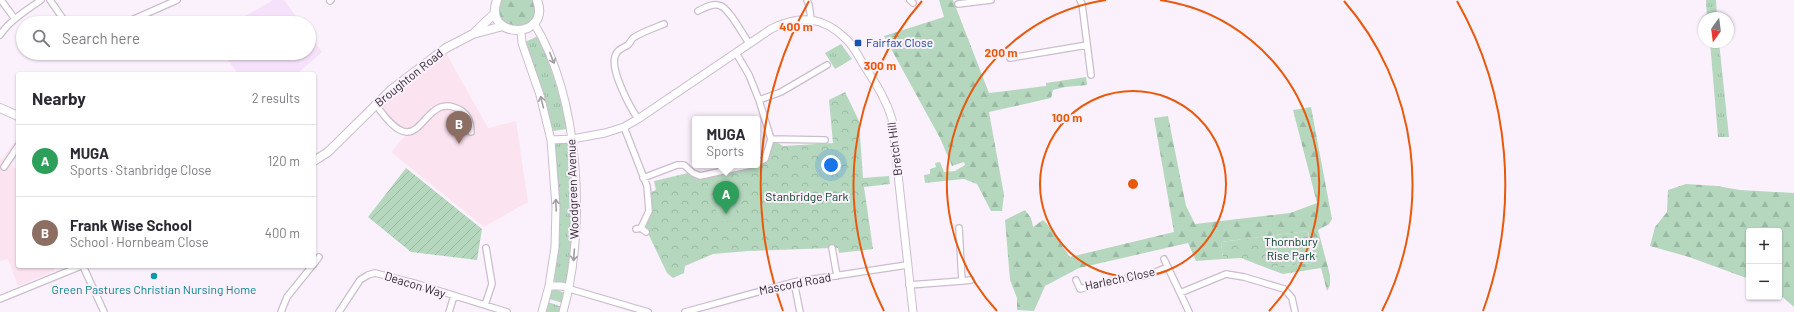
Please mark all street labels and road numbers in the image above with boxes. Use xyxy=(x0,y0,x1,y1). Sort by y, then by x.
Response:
street label: Broughton Road xyxy=(371,45,445,109)
street label: Bretch Hill xyxy=(884,122,904,177)
street label: Woodgreen Avenue xyxy=(563,139,581,239)
street label: Harlech Close xyxy=(1083,264,1156,292)
street label: Deacon Way xyxy=(383,268,448,300)
street label: Mascord Road xyxy=(758,269,832,297)

